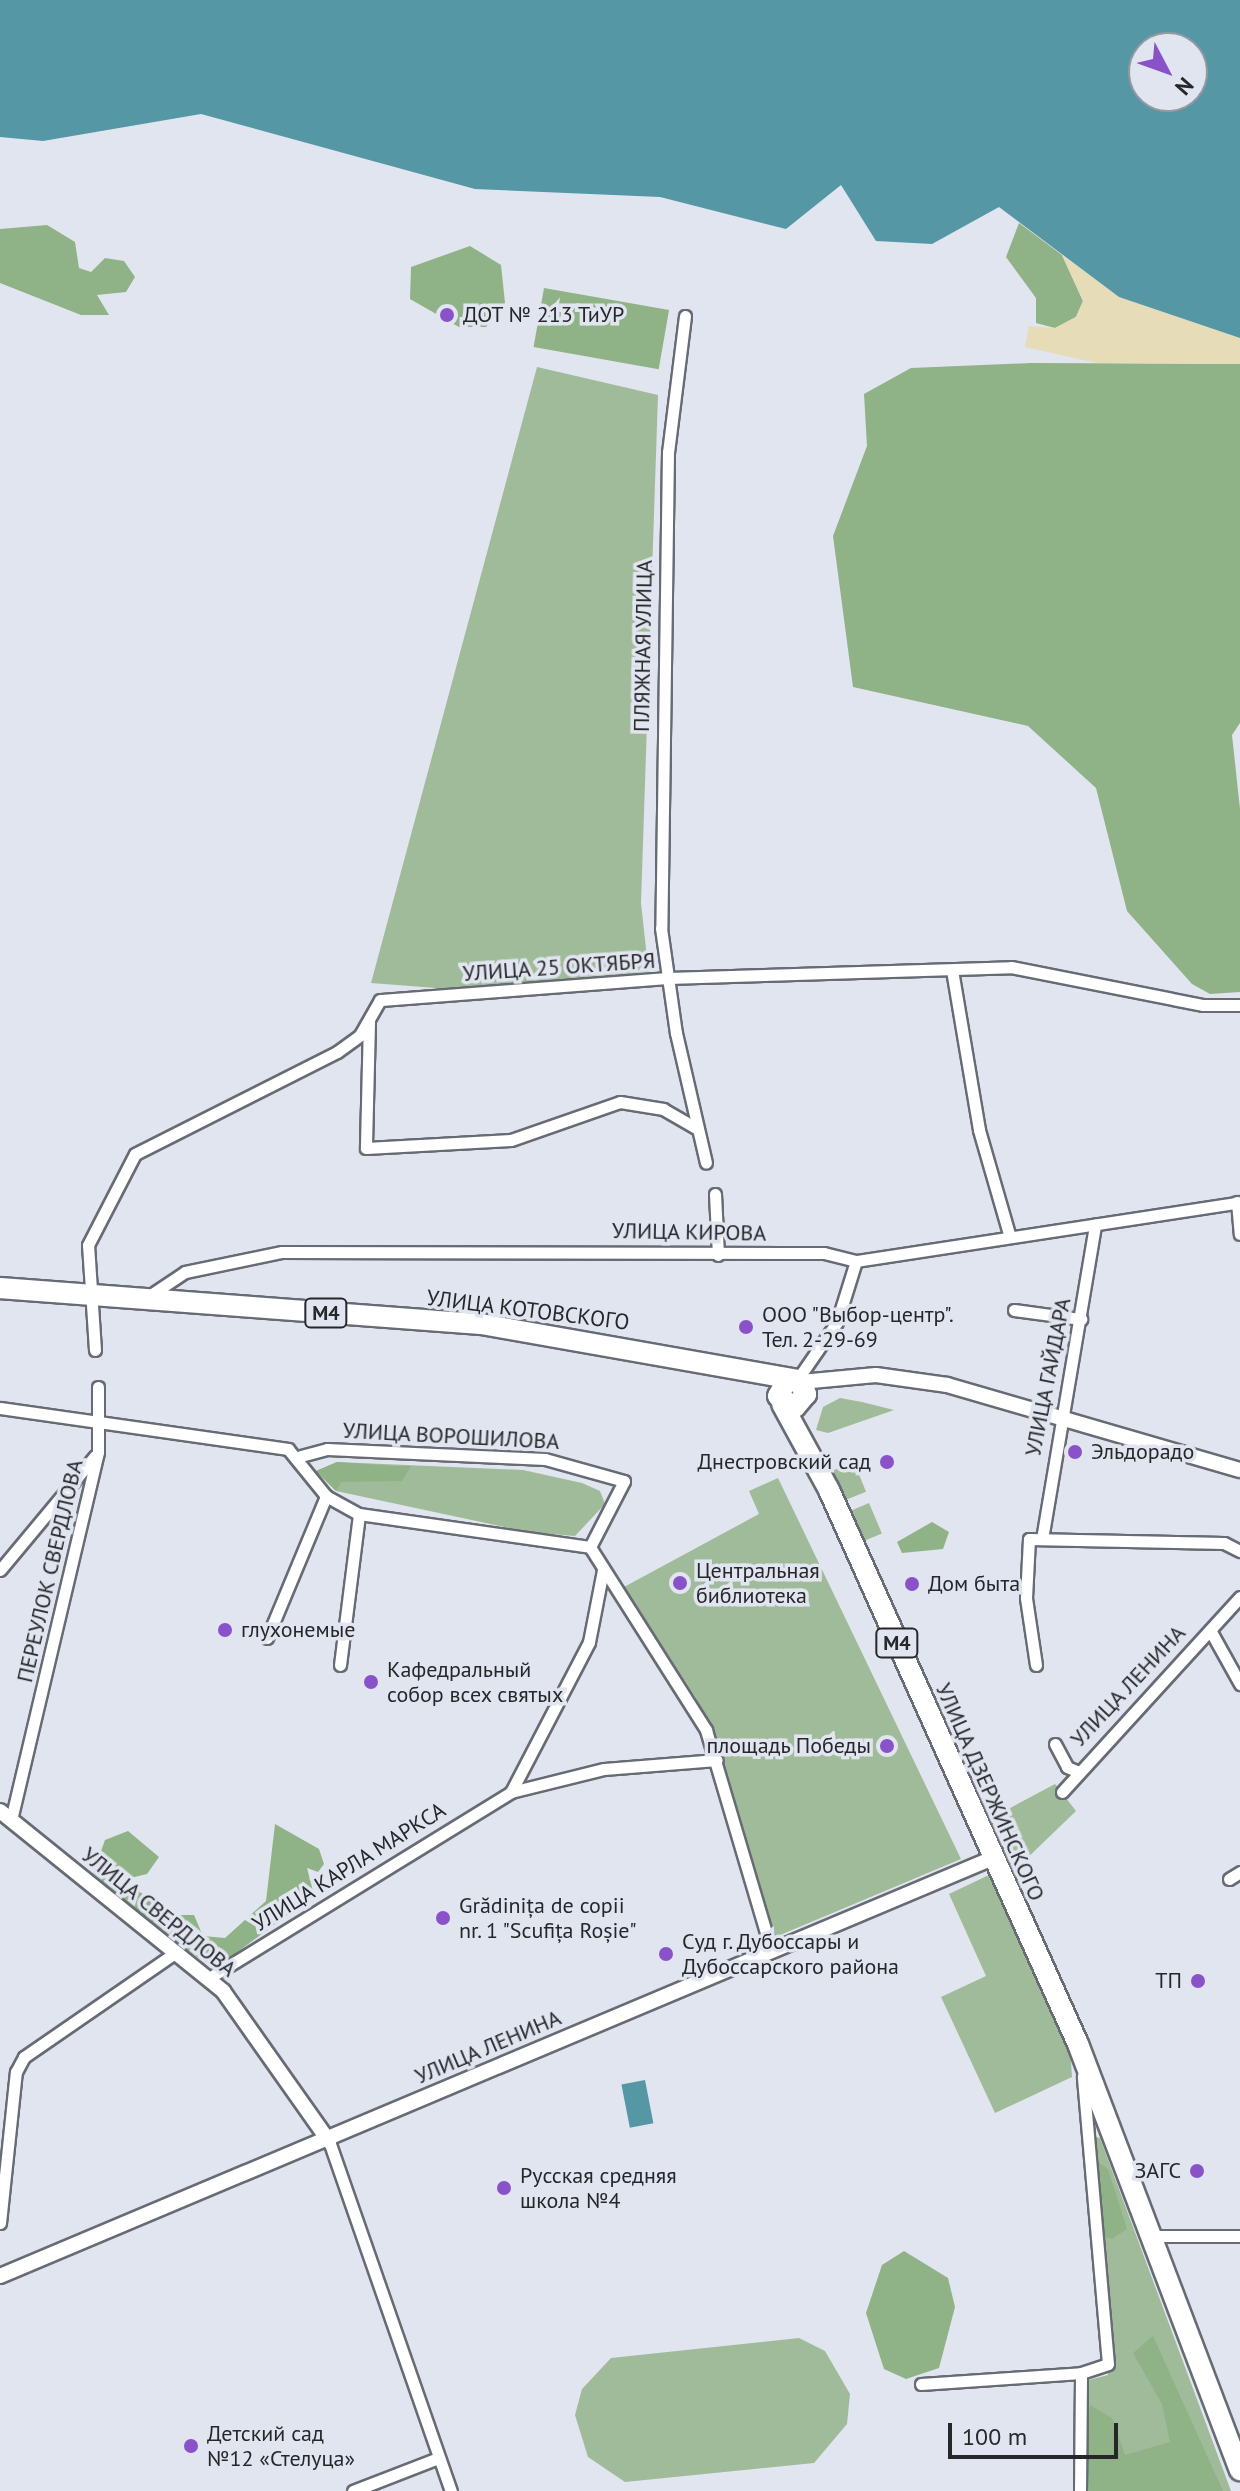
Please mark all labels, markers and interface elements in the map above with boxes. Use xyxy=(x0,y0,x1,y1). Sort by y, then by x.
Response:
north arrow xyxy=(1128,32,1208,112)
text: N xyxy=(1169,72,1200,101)
place label: ДОТ № 213 ТиУР xyxy=(463,302,626,328)
marker: ДОТ № 213 ТиУР xyxy=(438,306,456,324)
street label: ПЛЯЖНАЯ УЛИЦА xyxy=(628,559,658,733)
street label: УЛИЦА 25 ОКТЯБРЯ xyxy=(461,947,657,987)
street label: УЛИЦА КИРОВА xyxy=(611,1217,767,1247)
street label: УЛИЦА КОТОВСКОГО xyxy=(425,1284,631,1336)
street label: УЛИЦА ГАЙДАРА xyxy=(1020,1295,1076,1459)
road number: M4 xyxy=(304,1297,348,1329)
place label: ООО "Выбор-центр". Тел. 2-29-69 xyxy=(762,1301,955,1352)
marker: ООО "Выбор-центр". Тел. 2-29-69 xyxy=(737,1318,755,1336)
street label: УЛИЦА ВОРОШИЛОВА xyxy=(342,1417,560,1455)
place label: Эльдорадо xyxy=(1091,1439,1194,1465)
marker: Эльдорадо xyxy=(1066,1443,1084,1461)
place label: Днестровский сад xyxy=(697,1449,871,1475)
marker: Днестровский сад xyxy=(878,1453,896,1471)
street label: ПЕРЕУЛОК СВЕРДЛОВА xyxy=(12,1457,88,1685)
place label: Центральная библиотека xyxy=(696,1557,820,1608)
place label: Дом быта xyxy=(928,1571,1020,1597)
marker: Центральная библиотека xyxy=(671,1574,689,1592)
marker: Дом быта xyxy=(903,1575,921,1593)
place label: глухонемые xyxy=(241,1617,355,1643)
street label: УЛИЦА ЛЕНИНА xyxy=(1065,1620,1191,1752)
marker: глухонемые xyxy=(216,1621,234,1639)
road number: M4 xyxy=(875,1627,919,1659)
place label: Кафедральный собор всех святых xyxy=(387,1656,564,1708)
marker: Кафедральный собор всех святых xyxy=(362,1673,380,1691)
street label: УЛИЦА ДЗЕРЖИНСКОГО xyxy=(930,1678,1050,1906)
place label: площадь Победы xyxy=(706,1733,871,1759)
marker: площадь Победы xyxy=(878,1737,896,1755)
street label: УЛИЦА КАРЛА МАРКСА xyxy=(247,1796,451,1938)
street label: УЛИЦА СВЕРДЛОВА xyxy=(76,1841,242,1983)
place label: Grădinița de copii nr. 1 "Scufița Roșie" xyxy=(459,1892,640,1944)
marker: Grădinița de copii nr. 1 "Scufița Roșie" xyxy=(434,1909,452,1927)
place label: Суд г. Дубоссары и Дубоссарского района xyxy=(682,1928,899,1980)
marker: Суд г. Дубоссары и Дубоссарского района xyxy=(657,1945,675,1963)
place label: ТП xyxy=(1155,1968,1182,1994)
marker: ТП xyxy=(1189,1972,1207,1990)
street label: УЛИЦА ЛЕНИНА xyxy=(411,2004,565,2090)
place label: ЗАГС xyxy=(1134,2158,1181,2184)
place label: Русская средняя школа №4 xyxy=(520,2162,677,2214)
marker: ЗАГС xyxy=(1188,2162,1206,2180)
marker: Русская средняя школа №4 xyxy=(495,2179,513,2197)
scale bar xyxy=(952,2407,1122,2457)
place label: Детский сад №12 «Стелуца» xyxy=(207,2420,355,2472)
text: 100 m xyxy=(962,2421,1027,2452)
marker: Детский сад №12 «Стелуца» xyxy=(182,2437,200,2455)

